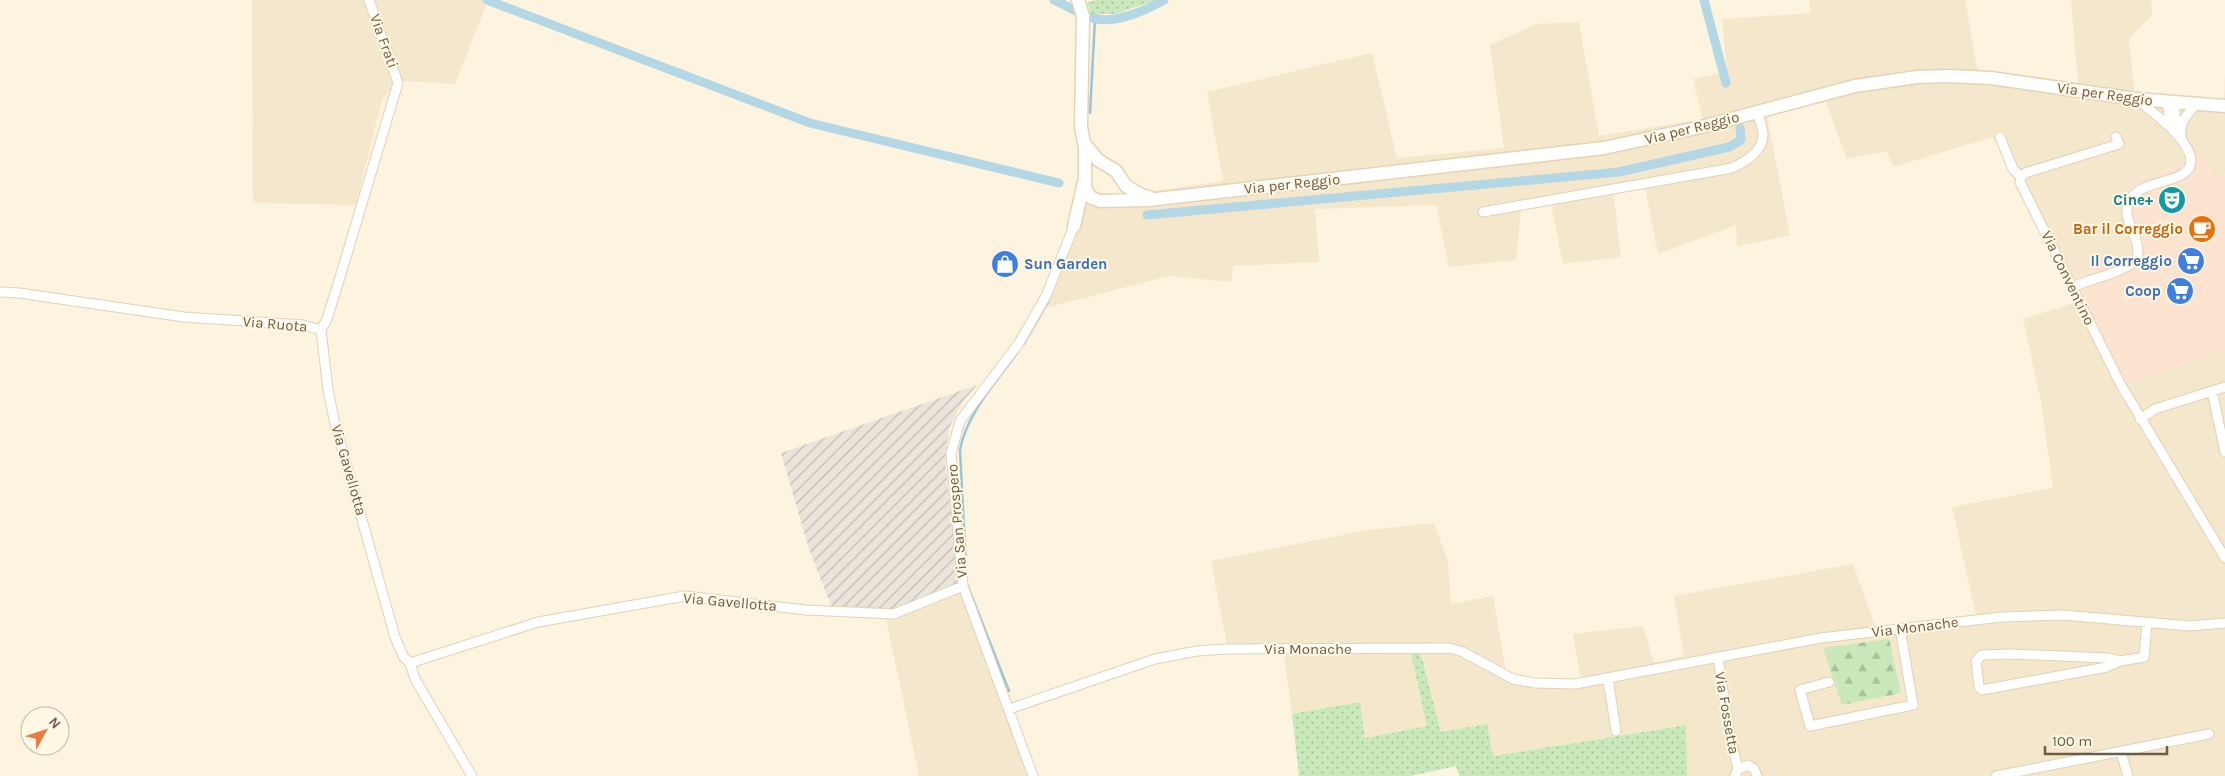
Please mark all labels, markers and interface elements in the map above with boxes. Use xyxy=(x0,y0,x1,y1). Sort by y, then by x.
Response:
street label: Via Frati xyxy=(366,11,402,71)
street label: Via per Reggio xyxy=(2056,78,2154,110)
street label: Via per Reggio xyxy=(1643,108,1741,148)
street label: Via per Reggio xyxy=(1243,170,1341,198)
theatre icon: Cine+ xyxy=(2157,185,2187,215)
place label: Cine+ xyxy=(2113,191,2153,209)
cafe icon: Bar il Correggio xyxy=(2187,214,2217,244)
place label: Bar il Correggio xyxy=(2073,220,2183,238)
street label: Via Conventino xyxy=(2037,228,2099,328)
supermarket icon: Il Correggio xyxy=(2176,246,2206,276)
shop icon: Sun Garden xyxy=(990,249,1020,279)
place label: Il Correggio xyxy=(2090,252,2172,270)
place label: Sun Garden xyxy=(1024,255,1107,273)
supermarket icon: Coop xyxy=(2165,276,2195,306)
place label: Coop xyxy=(2125,282,2161,300)
street label: Via Ruota xyxy=(242,312,308,336)
street label: Via Gavellotta xyxy=(327,422,371,518)
street label: Via San Prospero xyxy=(943,463,971,579)
street label: Via Gavellotta xyxy=(682,589,778,615)
street label: Via Monache xyxy=(1871,613,1959,641)
street label: Via Monache xyxy=(1264,640,1352,658)
street label: Via Fossetta xyxy=(1711,670,1743,756)
north arrow xyxy=(20,706,70,756)
text: N xyxy=(45,714,64,732)
scale bar xyxy=(2045,724,2168,756)
text: 100 m xyxy=(2052,732,2092,750)

